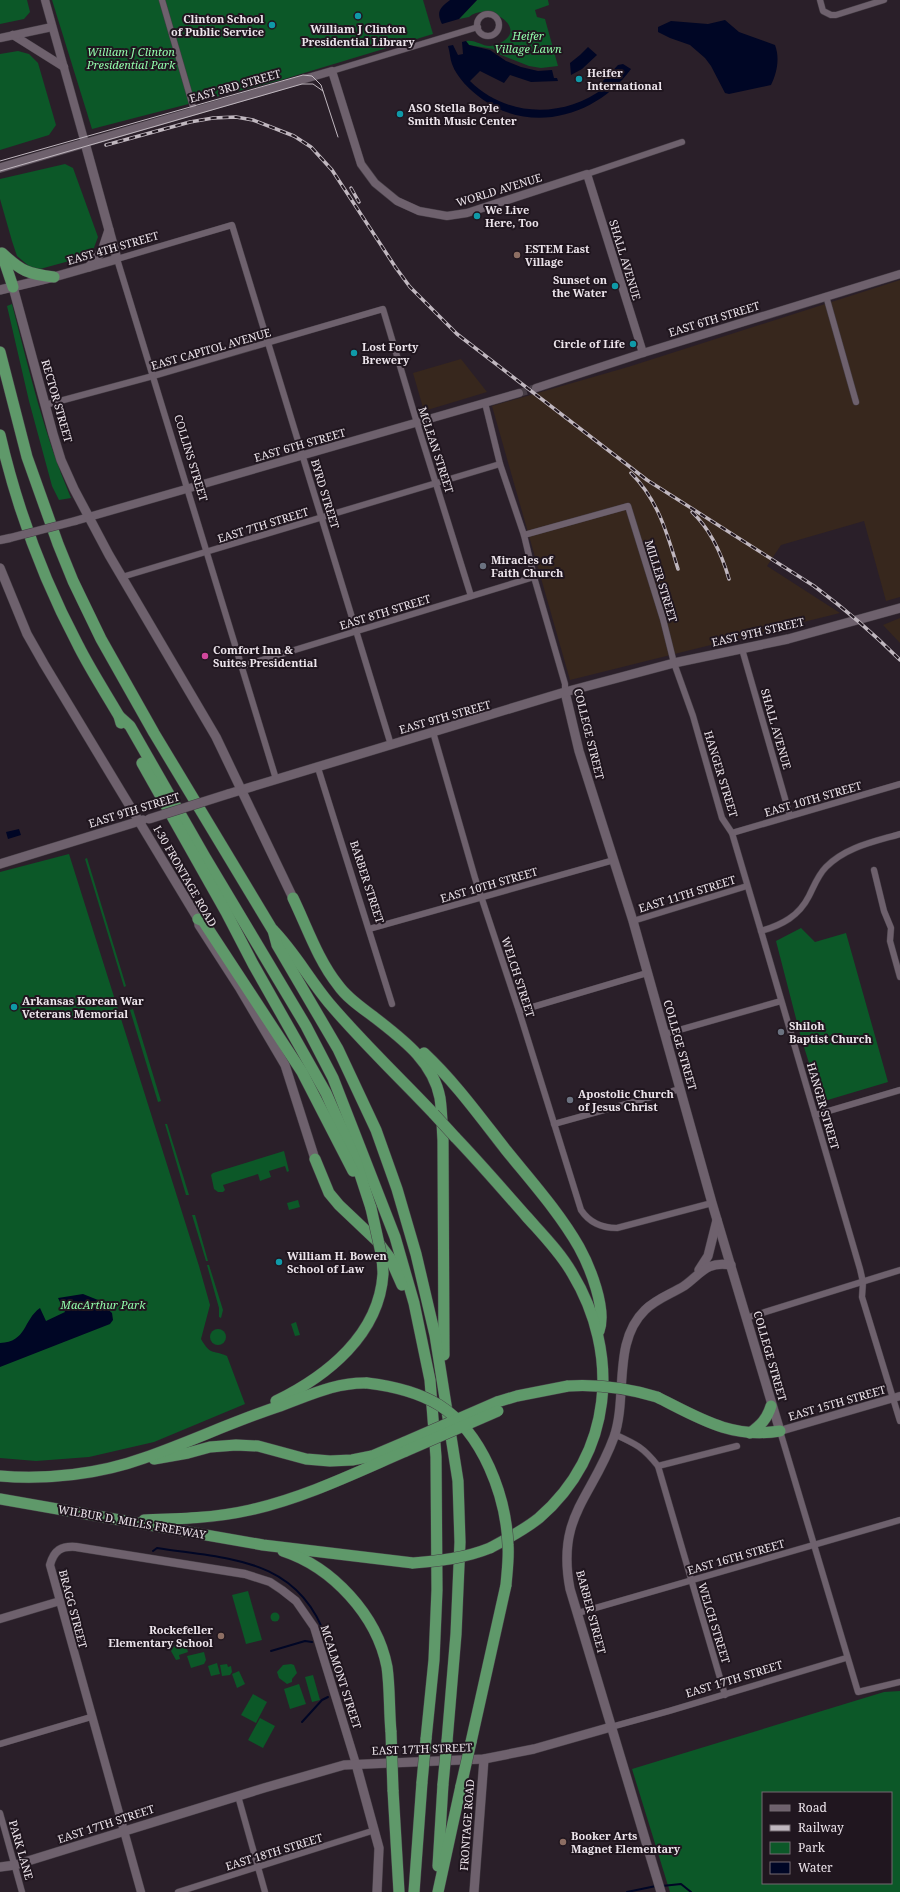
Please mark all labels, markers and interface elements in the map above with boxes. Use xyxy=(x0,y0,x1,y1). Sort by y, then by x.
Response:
place label: Clinton School of Public Service xyxy=(171,11,264,39)
marker: William J Clinton Presidential Library xyxy=(353,11,363,21)
marker: Clinton School of Public Service xyxy=(267,20,277,30)
place label: William J Clinton Presidential Library xyxy=(301,21,415,49)
park label: Heifer Village Lawn xyxy=(494,28,562,56)
park label: William J Clinton Presidential Park xyxy=(86,44,176,72)
street label: EAST 3RD STREET xyxy=(187,65,283,106)
place label: Heifer International xyxy=(587,65,662,93)
marker: Heifer International xyxy=(574,74,584,84)
place label: ASO Stella Boyle Smith Music Center xyxy=(408,100,517,128)
marker: ASO Stella Boyle Smith Music Center xyxy=(395,109,405,119)
street label: WORLD AVENUE xyxy=(454,169,544,210)
place label: We Live Here, Too xyxy=(485,202,539,230)
marker: We Live Here, Too xyxy=(472,211,482,221)
street label: SHALL AVENUE xyxy=(606,218,645,302)
street label: EAST 4TH STREET xyxy=(65,227,161,268)
place label: ESTEM East Village xyxy=(525,241,590,269)
marker: ESTEM East Village xyxy=(512,250,522,260)
place label: Sunset on the Water xyxy=(552,272,608,300)
marker: Sunset on the Water xyxy=(610,281,620,291)
street label: EAST 6TH STREET xyxy=(666,297,762,340)
street label: EAST CAPITOL AVENUE xyxy=(149,324,273,373)
place label: Circle of Life xyxy=(553,336,625,351)
place label: Lost Forty Brewery xyxy=(362,339,419,367)
marker: Circle of Life xyxy=(628,339,638,349)
marker: Lost Forty Brewery xyxy=(349,348,359,358)
street label: RECTOR STREET xyxy=(38,358,77,444)
street label: MCLEAN STREET xyxy=(415,405,458,495)
street label: COLLINS STREET xyxy=(171,413,212,503)
street label: EAST 6TH STREET xyxy=(252,424,348,465)
street label: BYRD STREET xyxy=(308,457,343,531)
street label: EAST 7TH STREET xyxy=(215,503,311,546)
street label: MILLER STREET xyxy=(642,538,681,624)
place label: Miracles of Faith Church xyxy=(491,552,564,580)
marker: Miracles of Faith Church xyxy=(478,561,488,571)
street label: EAST 8TH STREET xyxy=(337,590,433,633)
street label: EAST 9TH STREET xyxy=(710,614,806,649)
place label: Comfort Inn & Suites Presidential xyxy=(213,642,317,670)
marker: Comfort Inn & Suites Presidential xyxy=(200,651,210,661)
street label: COLLEGE STREET xyxy=(571,687,608,781)
street label: SHALL AVENUE xyxy=(758,687,795,771)
street label: EAST 9TH STREET xyxy=(397,696,493,737)
street label: HANGER STREET xyxy=(701,729,742,819)
street label: EAST 10TH STREET xyxy=(762,777,864,820)
street label: EAST 9TH STREET xyxy=(86,788,182,831)
street label: I-30 FRONTAGE ROAD xyxy=(150,822,221,929)
street label: BARBER STREET xyxy=(347,839,388,925)
street label: EAST 10TH STREET xyxy=(438,863,540,906)
street label: EAST 11TH STREET xyxy=(636,872,737,915)
street label: WELCH STREET xyxy=(498,935,539,1019)
place label: Arkansas Korean War Veterans Memorial xyxy=(22,993,144,1021)
street label: COLLEGE STREET xyxy=(660,998,701,1092)
marker: Arkansas Korean War Veterans Memorial xyxy=(9,1002,19,1012)
place label: Shiloh Baptist Church xyxy=(789,1018,873,1046)
marker: Shiloh Baptist Church xyxy=(776,1027,786,1037)
street label: HANGER STREET xyxy=(804,1061,843,1151)
place label: Apostolic Church of Jesus Christ xyxy=(578,1086,675,1114)
marker: Apostolic Church of Jesus Christ xyxy=(565,1095,575,1105)
place label: William H. Bowen School of Law xyxy=(287,1248,387,1276)
marker: William H. Bowen School of Law xyxy=(274,1257,284,1267)
park label: MacArthur Park xyxy=(60,1297,146,1312)
street label: COLLEGE STREET xyxy=(750,1309,791,1403)
street label: EAST 15TH STREET xyxy=(786,1381,888,1424)
street label: WILBUR D. MILLS FREEWAY xyxy=(57,1501,207,1542)
street label: EAST 16TH STREET xyxy=(685,1535,787,1578)
street label: BRAGG STREET xyxy=(56,1568,91,1650)
street label: BARBER STREET xyxy=(573,1568,610,1656)
street label: WELCH STREET xyxy=(695,1581,734,1665)
place label: Rockefeller Elementary School xyxy=(108,1622,213,1650)
street label: MCALMONT STREET xyxy=(318,1623,365,1731)
marker: Rockefeller Elementary School xyxy=(216,1631,226,1641)
street label: EAST 17TH STREET xyxy=(683,1657,784,1700)
street label: EAST 17TH STREET xyxy=(371,1739,473,1758)
street label: FRONTAGE ROAD xyxy=(456,1779,477,1871)
legend xyxy=(762,1792,892,1884)
text: Road xyxy=(798,1799,828,1816)
street label: EAST 17TH STREET xyxy=(56,1801,156,1846)
street label: PARK LANE xyxy=(6,1818,37,1882)
text: Railway xyxy=(798,1819,844,1836)
place label: Booker Arts Magnet Elementary xyxy=(571,1828,681,1856)
street label: EAST 18TH STREET xyxy=(223,1830,324,1873)
marker: Booker Arts Magnet Elementary xyxy=(558,1837,568,1847)
text: Park xyxy=(798,1839,826,1856)
text: Water xyxy=(798,1859,833,1876)

